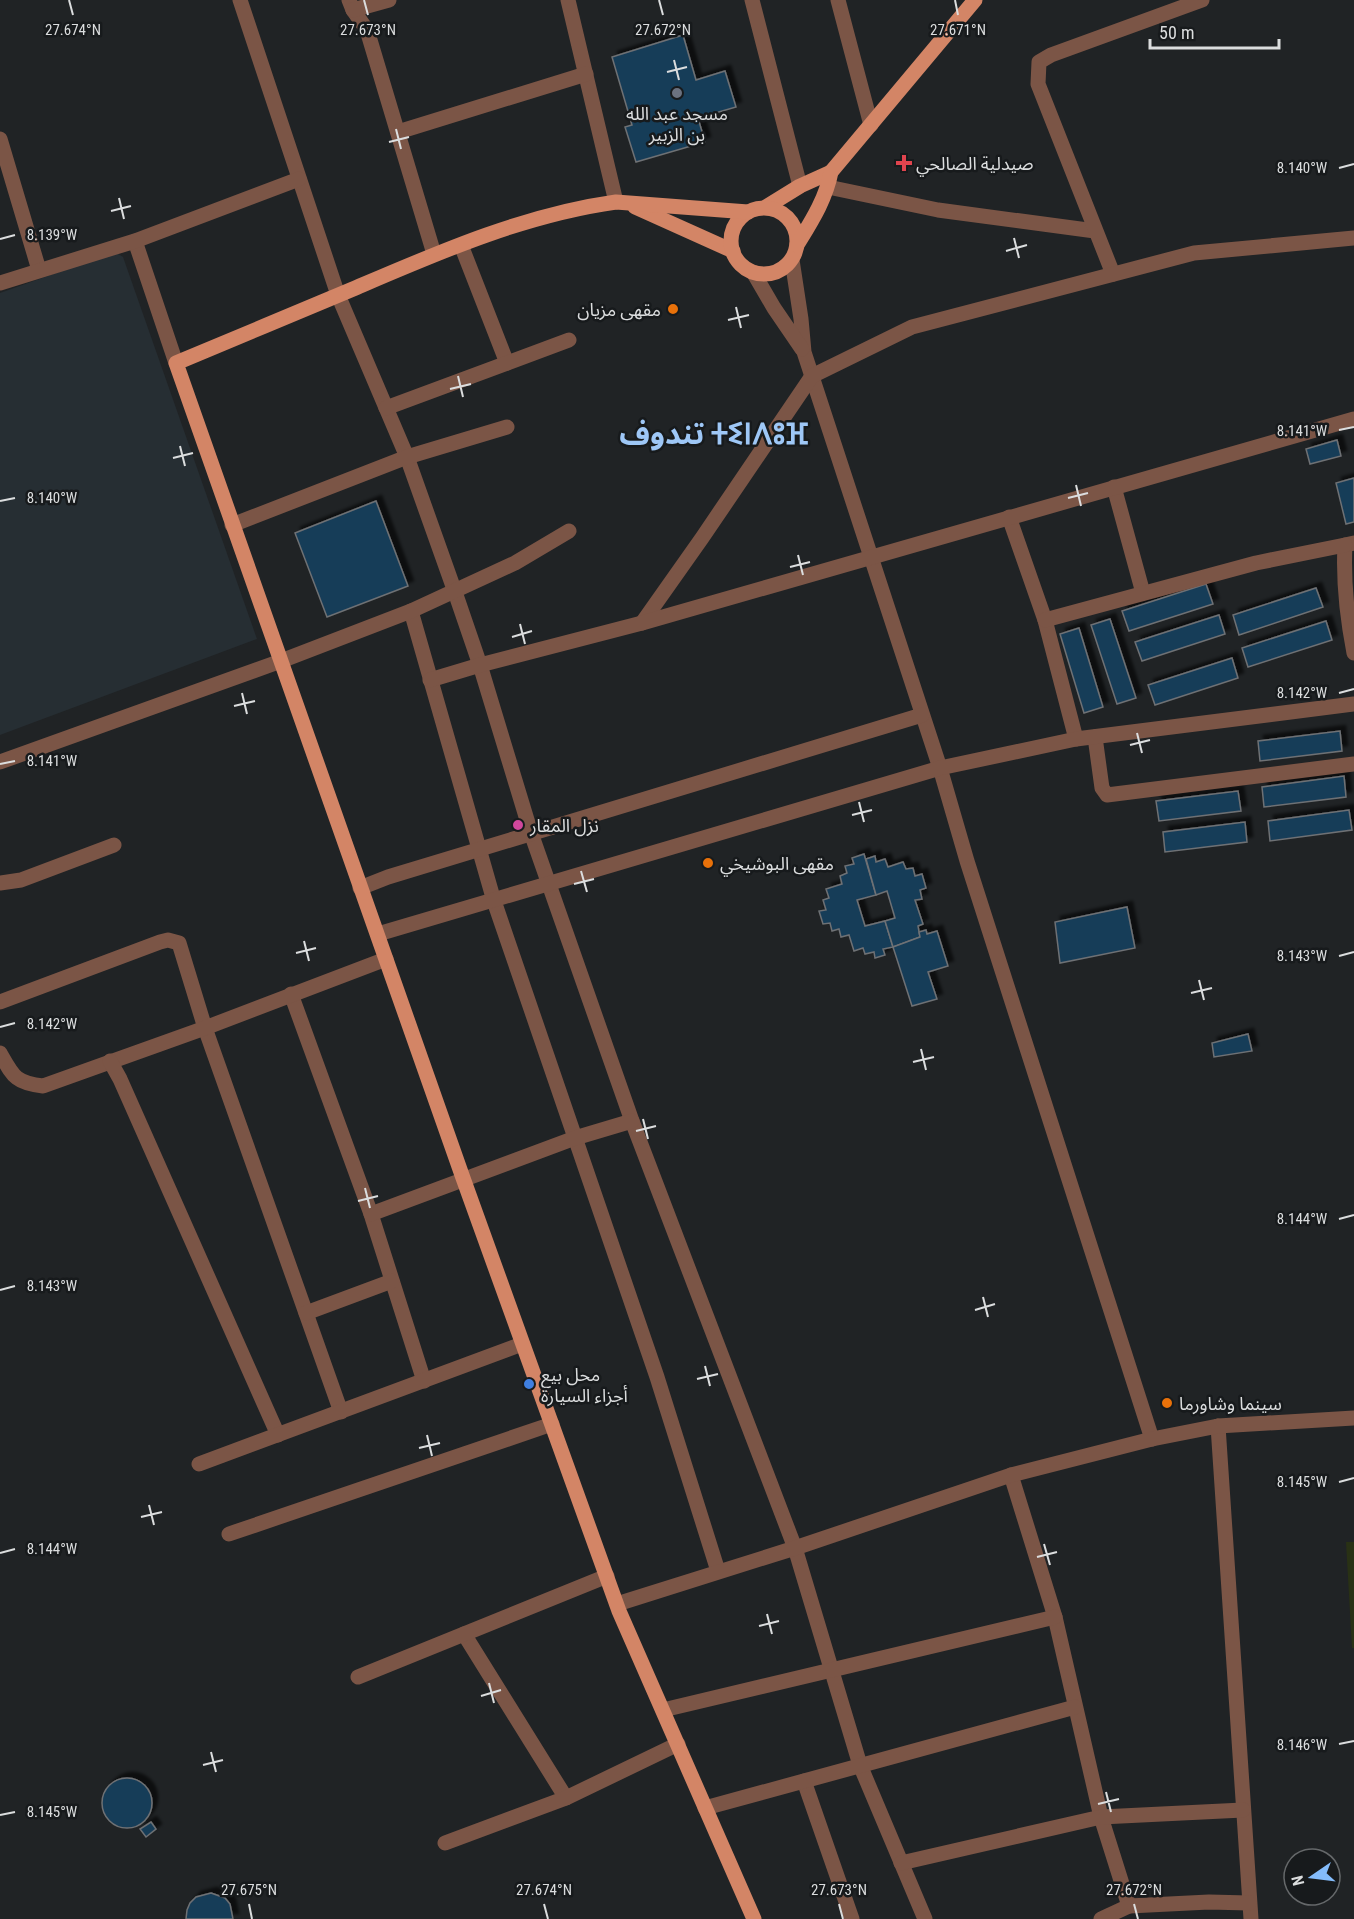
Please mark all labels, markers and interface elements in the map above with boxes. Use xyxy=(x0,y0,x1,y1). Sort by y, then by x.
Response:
scale bar xyxy=(1150,12,1279,50)
text: 27.674°N xyxy=(45,21,101,39)
text: 27.673°N xyxy=(340,21,396,39)
text: 27.672°N xyxy=(635,21,691,39)
text: 27.671°N xyxy=(930,21,986,39)
text: 50 m xyxy=(1159,22,1194,43)
marker: مسجد عبد الله بن الزبير xyxy=(670,86,684,100)
place label: مسجد عبد الله بن الزبير xyxy=(626,103,728,146)
place label: صيدلية الصالحي xyxy=(916,153,1034,177)
marker: صيدلية الصالحي xyxy=(897,156,911,170)
text: 8.140°W xyxy=(1277,159,1328,177)
text: 8.139°W xyxy=(27,226,78,244)
place label: مقهى مزيان xyxy=(577,299,661,321)
marker: مقهى مزيان xyxy=(666,302,680,316)
district label: تندوف ⵜⵉⵏⴷⵓⴼ xyxy=(619,416,809,451)
text: 8.141°W xyxy=(1277,422,1328,440)
text: 8.140°W xyxy=(27,489,78,507)
text: 8.142°W xyxy=(1277,684,1328,702)
text: 8.141°W xyxy=(27,752,78,770)
place label: نزل المقار xyxy=(529,815,599,837)
marker: نزل المقار xyxy=(511,818,525,832)
place label: مقهى البوشيخي xyxy=(720,853,834,877)
marker: مقهى البوشيخي xyxy=(701,856,715,870)
text: 8.143°W xyxy=(1277,947,1328,965)
text: 8.142°W xyxy=(27,1015,78,1033)
text: 8.144°W xyxy=(1277,1210,1328,1228)
text: 8.143°W xyxy=(27,1277,78,1295)
place label: محل بيع أجزاء السيارة xyxy=(541,1364,628,1407)
marker: محل بيع أجزاء السيارة xyxy=(522,1377,536,1391)
place label: سينما وشاورما xyxy=(1179,1393,1282,1415)
marker: سينما وشاورما xyxy=(1160,1396,1174,1410)
text: 8.145°W xyxy=(1277,1473,1328,1491)
text: 8.144°W xyxy=(27,1540,78,1558)
text: 8.146°W xyxy=(1277,1736,1328,1754)
text: 8.145°W xyxy=(27,1803,78,1821)
north arrow xyxy=(1282,1847,1342,1907)
text: N xyxy=(1288,1873,1308,1888)
text: 27.675°N xyxy=(221,1881,277,1899)
text: 27.674°N xyxy=(516,1881,572,1899)
text: 27.673°N xyxy=(811,1881,867,1899)
text: 27.672°N xyxy=(1106,1881,1162,1899)

